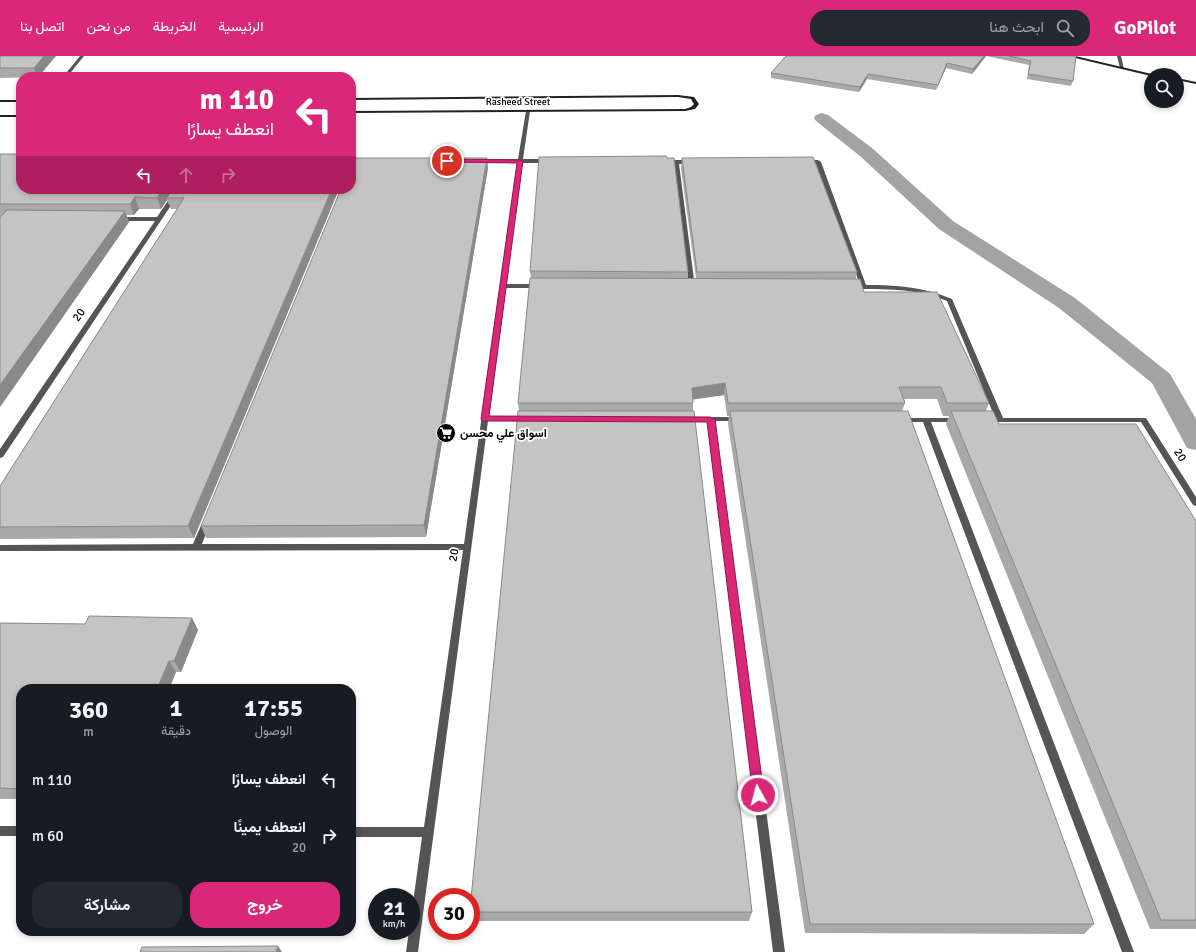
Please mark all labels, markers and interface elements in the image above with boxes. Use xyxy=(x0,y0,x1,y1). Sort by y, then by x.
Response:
search box xyxy=(810,10,1090,46)
text: GoPilot xyxy=(1114,16,1176,40)
icon: search xyxy=(1054,17,1076,39)
text: اتصل بنا xyxy=(20,18,65,35)
text: من نحن xyxy=(87,18,131,35)
text: الخريطة xyxy=(153,18,196,35)
text: الرئيسية xyxy=(218,18,263,35)
text: ابحث هنا xyxy=(989,18,1044,36)
map controls xyxy=(1144,68,1184,108)
button: search xyxy=(1144,68,1184,108)
text: 110 m xyxy=(200,83,274,117)
icon: left xyxy=(288,88,340,140)
street label: Rasheed Street xyxy=(486,96,551,108)
text: انعطف يسارًا xyxy=(187,118,274,140)
pin xyxy=(430,144,464,178)
icon: arrive xyxy=(436,150,458,172)
icon: left xyxy=(133,164,155,186)
icon: ahead xyxy=(175,164,197,186)
icon: right xyxy=(217,164,239,186)
street label: 20 xyxy=(69,305,89,325)
supermarket icon: اسواق علي محسن xyxy=(435,422,457,444)
place label: اسواق علي محسن xyxy=(460,426,547,443)
street label: 20 xyxy=(1170,445,1190,465)
street label: 20 xyxy=(446,548,462,562)
text: 1 xyxy=(170,693,182,723)
text: 17:55 xyxy=(244,693,303,723)
text: 360 xyxy=(69,695,108,725)
text: دقيقة xyxy=(161,723,191,739)
text: الوصول xyxy=(255,723,292,739)
text: m xyxy=(83,724,94,740)
icon: left xyxy=(318,769,340,791)
text: انعطف يسارًا xyxy=(232,770,306,788)
text: 110 m xyxy=(32,771,72,789)
position arrow xyxy=(737,774,779,816)
text: انعطف يمينًا xyxy=(234,818,306,836)
icon: right xyxy=(318,825,340,847)
text: 60 m xyxy=(32,827,63,845)
text: 20 xyxy=(292,840,306,856)
button: مشاركة xyxy=(32,882,182,928)
button: خروج xyxy=(190,882,340,928)
speed limit sign: 30 xyxy=(428,888,480,940)
text: 21 xyxy=(383,896,405,921)
text: km/h xyxy=(383,918,405,930)

